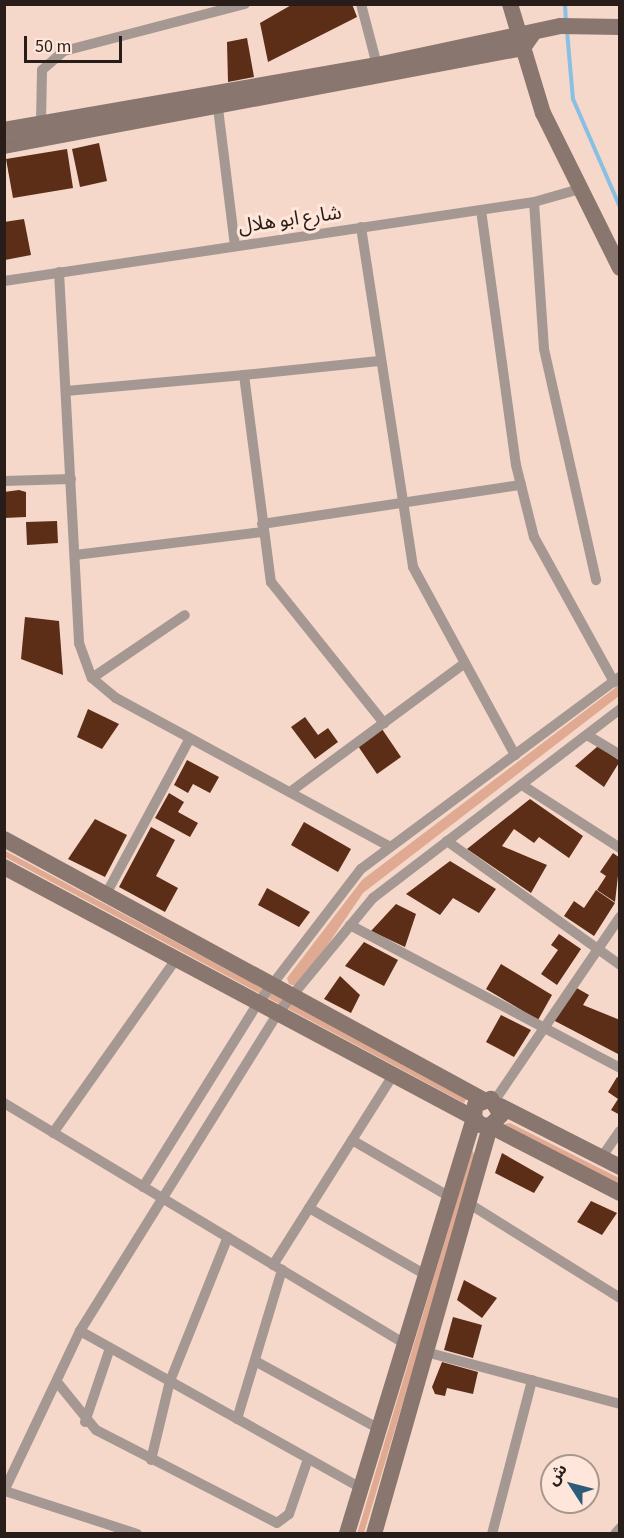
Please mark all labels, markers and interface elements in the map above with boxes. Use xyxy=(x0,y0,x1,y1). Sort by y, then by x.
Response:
scale bar xyxy=(27,24,124,62)
text: 50 m xyxy=(35,34,71,59)
street label: شارع ابو هلال xyxy=(237,201,343,239)
north arrow xyxy=(540,1454,600,1514)
text: ش xyxy=(542,1459,572,1490)

